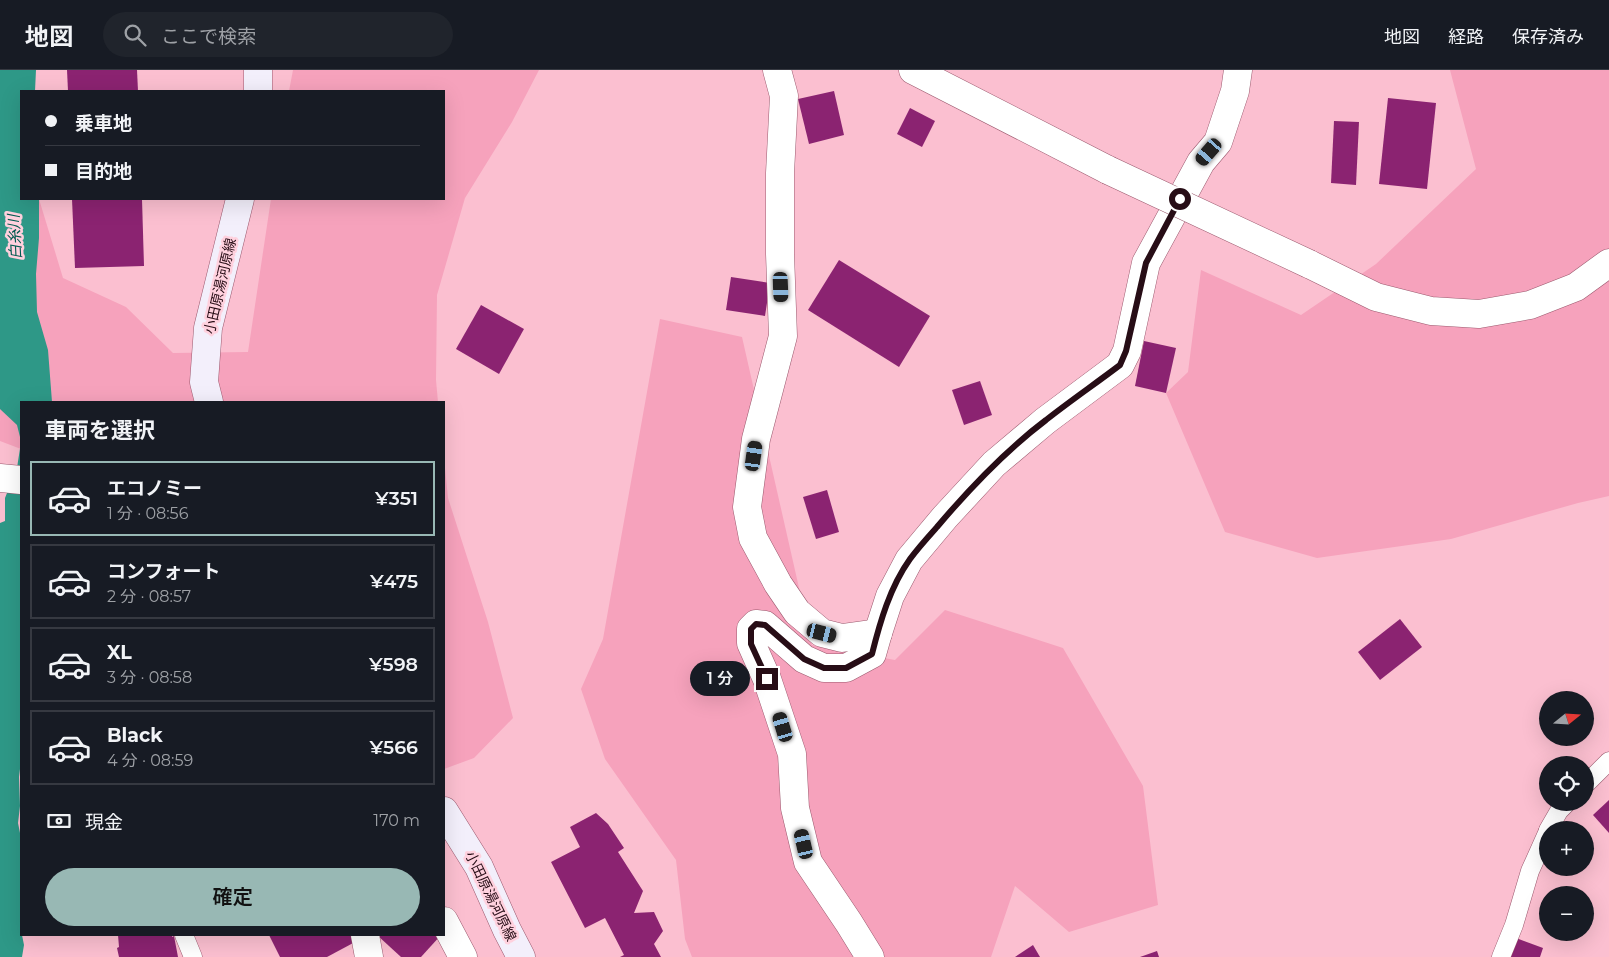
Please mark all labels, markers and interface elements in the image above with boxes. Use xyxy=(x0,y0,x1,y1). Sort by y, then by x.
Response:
search box xyxy=(103,12,453,57)
icon: search xyxy=(121,21,149,49)
text: 地図 xyxy=(25,22,73,51)
text: ここで検索 xyxy=(161,25,256,48)
text: 地図 xyxy=(1384,26,1420,48)
text: 経路 xyxy=(1448,26,1484,48)
text: 保存済み xyxy=(1512,26,1584,48)
text: 乗車地 xyxy=(75,112,132,135)
car xyxy=(1193,136,1224,168)
text: 目的地 xyxy=(75,160,132,183)
route start xyxy=(1169,188,1191,210)
water label: 白糸川 xyxy=(4,212,25,260)
street label: 小田原湯河原線 xyxy=(200,236,240,336)
car xyxy=(772,272,789,302)
text: 車両を選択 xyxy=(45,417,155,444)
car xyxy=(744,440,763,472)
icon: car xyxy=(47,476,92,521)
text: エコノミー xyxy=(107,477,202,500)
text: ¥351 xyxy=(375,487,418,510)
text: 1 分 · 08:56 xyxy=(107,504,188,523)
icon: car xyxy=(47,559,92,604)
text: コンフォート xyxy=(107,560,220,583)
text: ¥475 xyxy=(370,570,418,593)
text: 2 分 · 08:57 xyxy=(107,587,191,606)
car xyxy=(805,622,838,644)
text: XL xyxy=(107,641,132,664)
icon: car xyxy=(47,642,92,687)
text: ¥598 xyxy=(369,653,418,676)
callout: 1 分 xyxy=(690,662,750,696)
text: 3 分 · 08:58 xyxy=(107,668,192,687)
route end xyxy=(756,668,778,690)
text: 1 分 xyxy=(707,669,733,688)
north arrow xyxy=(1539,691,1594,746)
map controls xyxy=(1539,691,1594,941)
car xyxy=(771,710,794,744)
text: Black xyxy=(107,724,163,747)
icon: car xyxy=(47,725,92,770)
text: ¥566 xyxy=(369,736,418,759)
text: 4 分 · 08:59 xyxy=(107,751,193,770)
button: locate xyxy=(1539,756,1594,811)
icon: cash xyxy=(45,807,73,835)
text: 現金 xyxy=(85,811,123,834)
text: 170 m xyxy=(373,811,420,830)
button: + xyxy=(1539,821,1594,876)
car xyxy=(793,828,814,860)
street label: 小田原湯河原線 xyxy=(461,848,521,944)
button: 確定 xyxy=(45,868,420,926)
button: − xyxy=(1539,886,1594,941)

